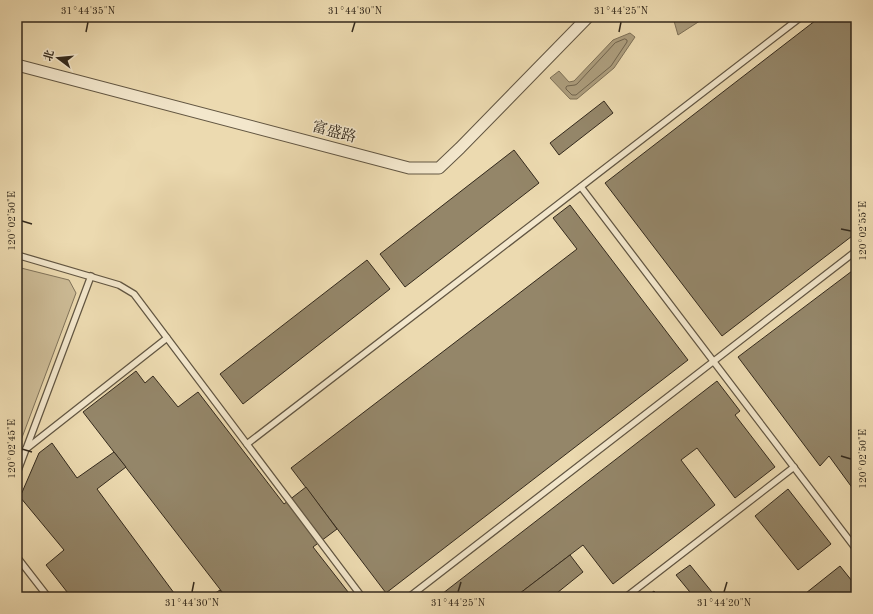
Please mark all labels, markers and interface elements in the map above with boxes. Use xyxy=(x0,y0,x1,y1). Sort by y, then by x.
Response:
text: 31°44'35"N xyxy=(61,6,116,16)
text: 31°44'30"N xyxy=(328,6,383,16)
text: 31°44'25"N xyxy=(594,6,649,16)
north arrow xyxy=(38,38,78,78)
text: 北 xyxy=(42,49,57,62)
street label: 富盛路 xyxy=(310,117,358,146)
text: 120°02'50"E xyxy=(7,191,17,251)
text: 120°02'55"E xyxy=(858,201,868,261)
text: 120°02'45"E xyxy=(7,419,17,479)
text: 120°02'50"E xyxy=(858,429,868,489)
text: 31°44'30"N xyxy=(165,598,220,608)
text: 31°44'25"N xyxy=(431,598,486,608)
text: 31°44'20"N xyxy=(697,598,752,608)

